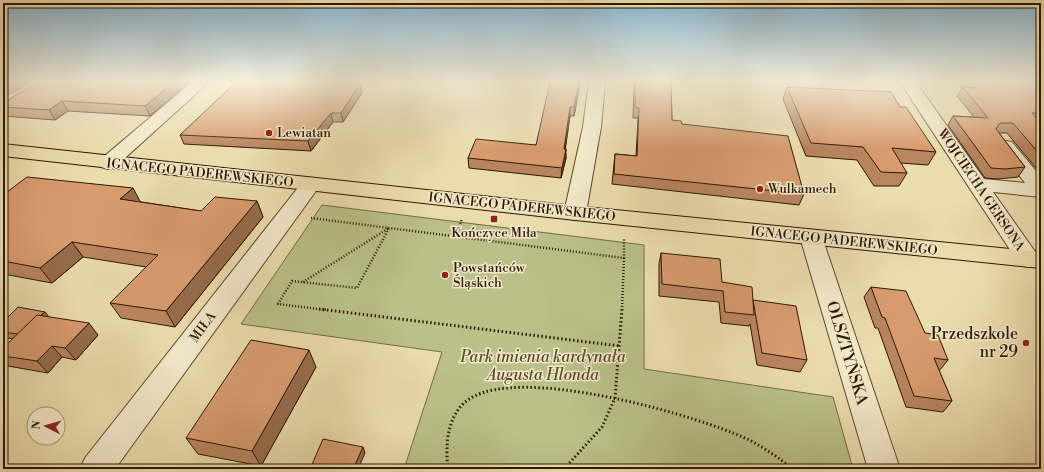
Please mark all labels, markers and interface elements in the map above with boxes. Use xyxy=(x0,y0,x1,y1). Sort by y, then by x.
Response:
place label: Lewiatan xyxy=(277,125,331,141)
street label: WOJCIECHA GERSONA xyxy=(934,125,1029,255)
marker: Lewiatan xyxy=(264,128,274,138)
street label: IGNACEGO PADEREWSKIEGO xyxy=(106,155,294,191)
place label: Wulkamech xyxy=(767,181,837,197)
marker: Wulkamech xyxy=(755,184,765,194)
street label: IGNACEGO PADEREWSKIEGO xyxy=(428,189,616,225)
marker: Kończyce Miła xyxy=(489,214,499,224)
street label: IGNACEGO PADEREWSKIEGO xyxy=(750,223,938,259)
place label: Kończyce Miła xyxy=(451,225,537,241)
place label: Powstańców Śląskich xyxy=(453,260,526,291)
marker: Powstańców Śląskich xyxy=(440,270,450,280)
street label: OLSZTYŃSKA xyxy=(822,298,875,408)
street label: MIŁA xyxy=(186,308,220,345)
place label: Przedszkole nr 29 xyxy=(931,324,1018,362)
marker: Przedszkole nr 29 xyxy=(1021,338,1031,348)
park label: Park imienia kardynała Augusta Hlonda xyxy=(459,347,626,385)
north arrow xyxy=(26,406,66,446)
text: N xyxy=(30,420,44,430)

